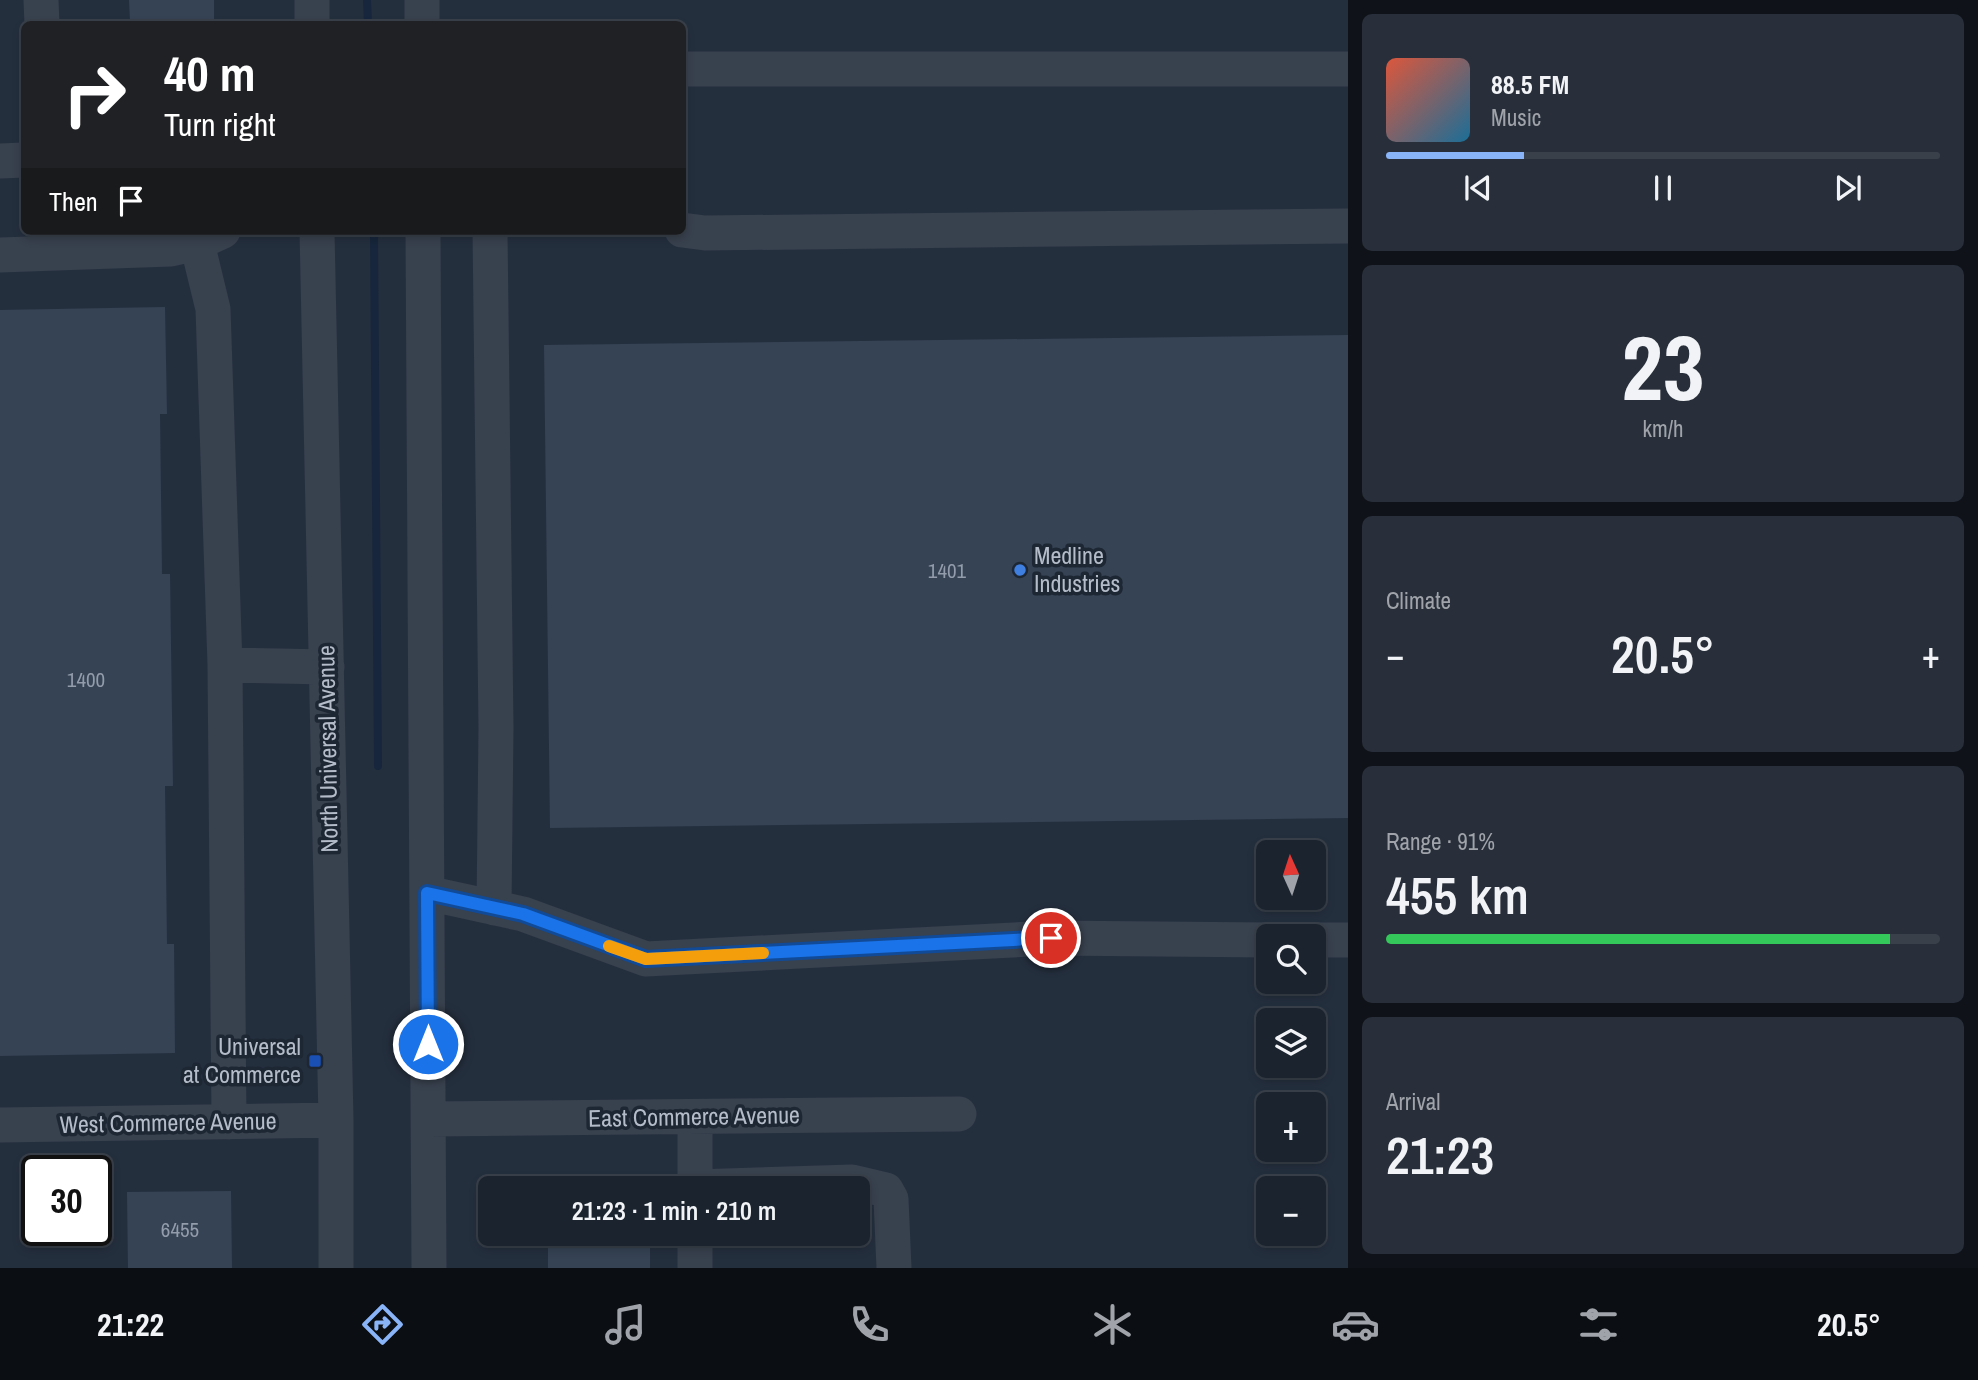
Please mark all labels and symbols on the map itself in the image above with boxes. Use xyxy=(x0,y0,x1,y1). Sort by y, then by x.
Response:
place label: Medline Industries xyxy=(1034,539,1120,599)
house number: 1401 xyxy=(928,556,967,585)
marker: Medline Industries xyxy=(1012,562,1028,578)
street label: North Universal Avenue xyxy=(309,645,345,853)
house number: 1400 xyxy=(67,665,105,694)
north arrow xyxy=(1256,840,1326,910)
pin xyxy=(1021,908,1081,968)
position arrow xyxy=(391,1007,465,1081)
place label: Universal at Commerce xyxy=(183,1030,301,1090)
marker: Universal at Commerce xyxy=(307,1053,323,1069)
street label: East Commerce Avenue xyxy=(588,1098,800,1134)
street label: West Commerce Avenue xyxy=(59,1104,277,1140)
speed limit sign: 30 xyxy=(21,1155,112,1246)
house number: 6455 xyxy=(161,1215,199,1244)

